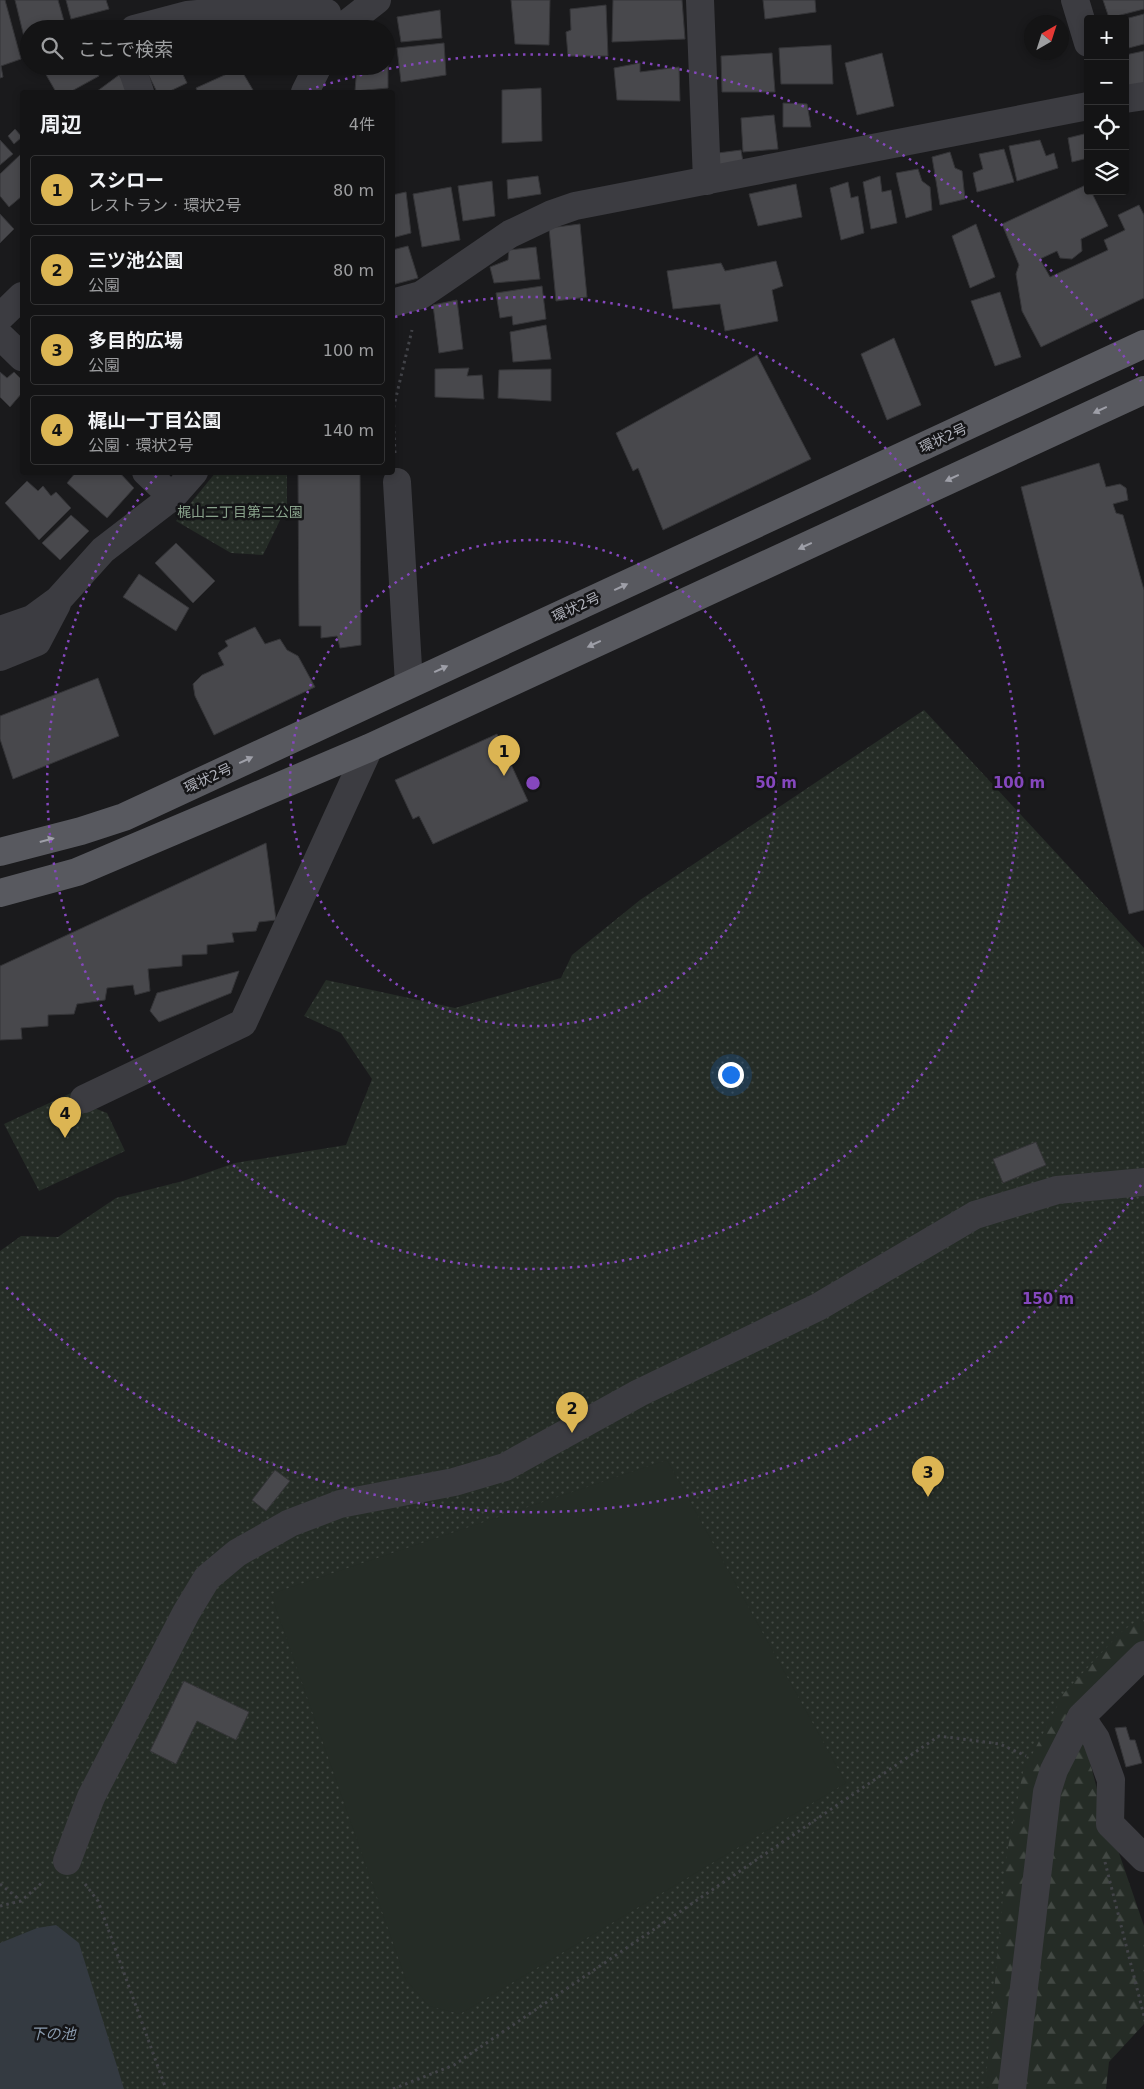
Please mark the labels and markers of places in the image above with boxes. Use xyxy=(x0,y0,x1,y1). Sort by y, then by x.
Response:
pin: 1 xyxy=(488,735,520,776)
centre of rings xyxy=(524,774,542,792)
pin: 4 xyxy=(49,1097,81,1138)
pin: 2 xyxy=(556,1392,588,1433)
pin: 3 xyxy=(912,1456,944,1497)

